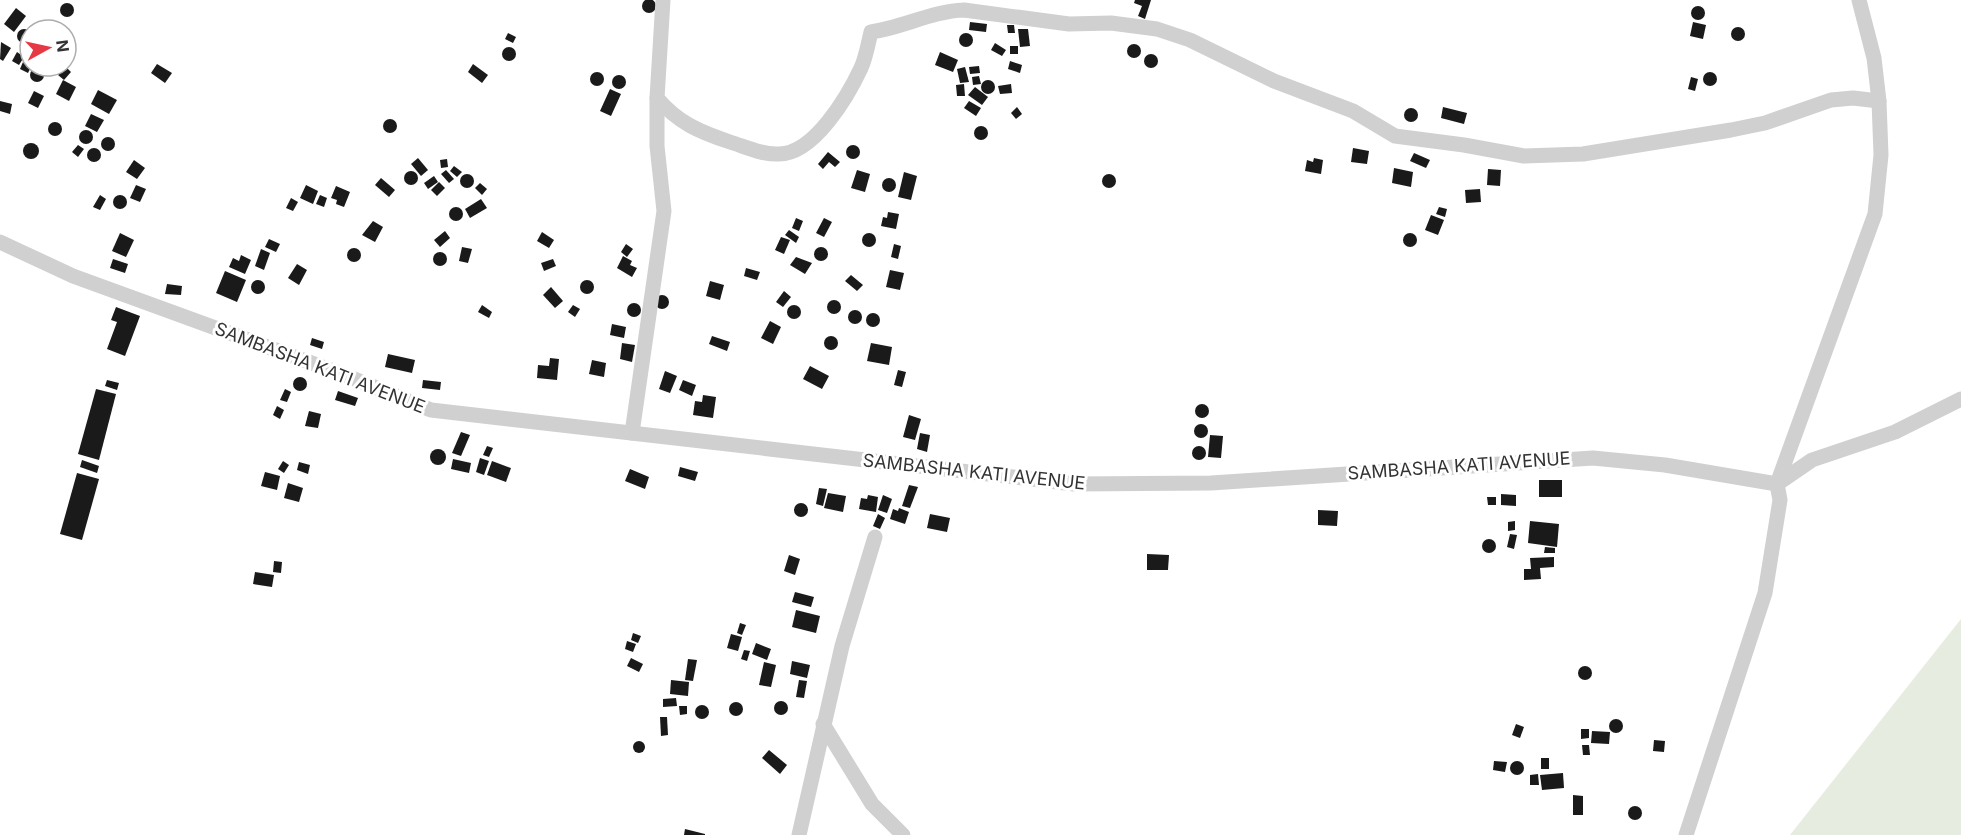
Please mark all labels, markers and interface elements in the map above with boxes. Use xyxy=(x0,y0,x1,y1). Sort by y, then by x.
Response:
north arrow xyxy=(18,18,78,78)
text: N xyxy=(52,38,74,53)
street label: SAMBASHA KATI AVENUE xyxy=(212,318,428,417)
street label: SAMBASHA KATI AVENUE xyxy=(1347,447,1571,484)
street label: SAMBASHA KATI AVENUE xyxy=(862,449,1086,494)

